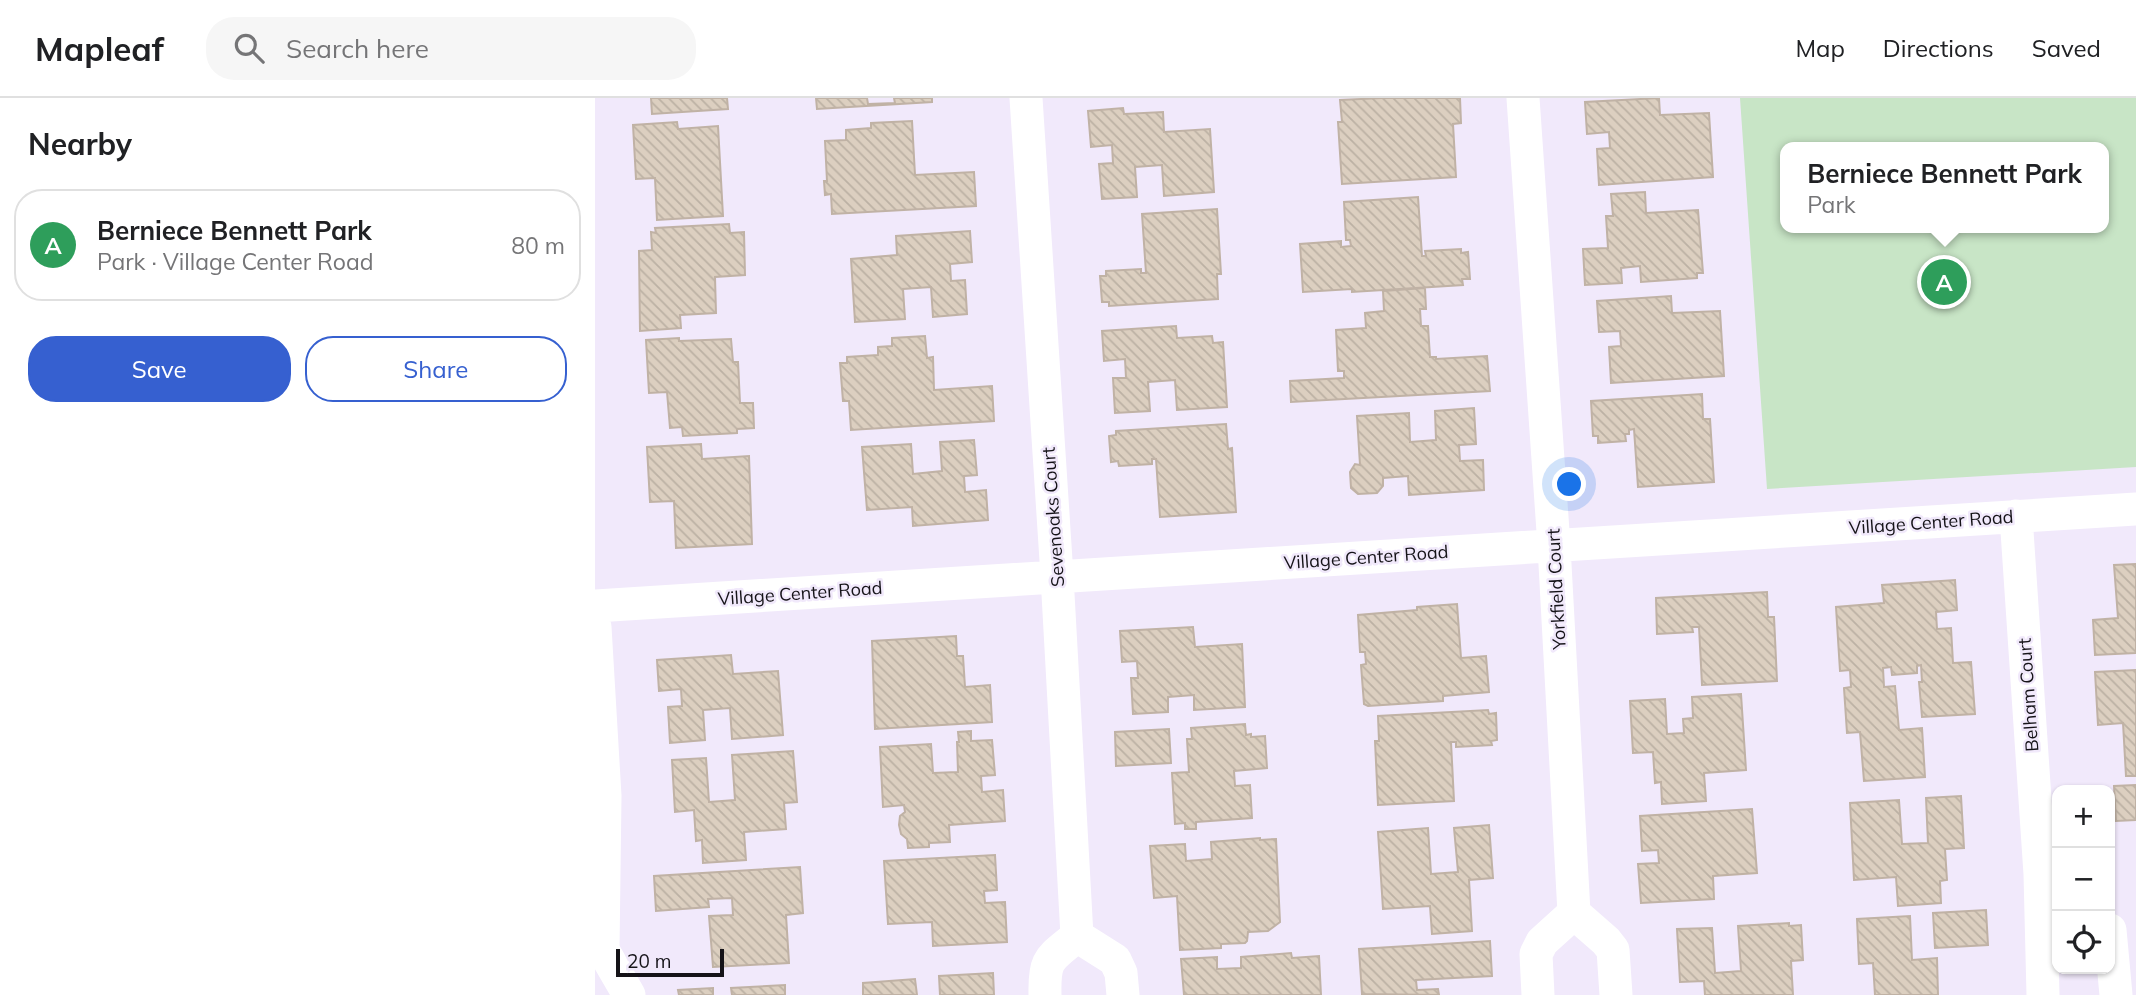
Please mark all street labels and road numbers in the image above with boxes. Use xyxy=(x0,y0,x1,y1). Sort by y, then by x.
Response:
street label: Sevenoaks Court xyxy=(1037,446,1069,588)
street label: Village Center Road xyxy=(1848,505,2014,539)
street label: Yorkfield Court xyxy=(1541,528,1571,651)
street label: Village Center Road xyxy=(1283,540,1449,574)
street label: Village Center Road xyxy=(717,576,883,610)
street label: Belham Court xyxy=(2013,637,2043,753)

